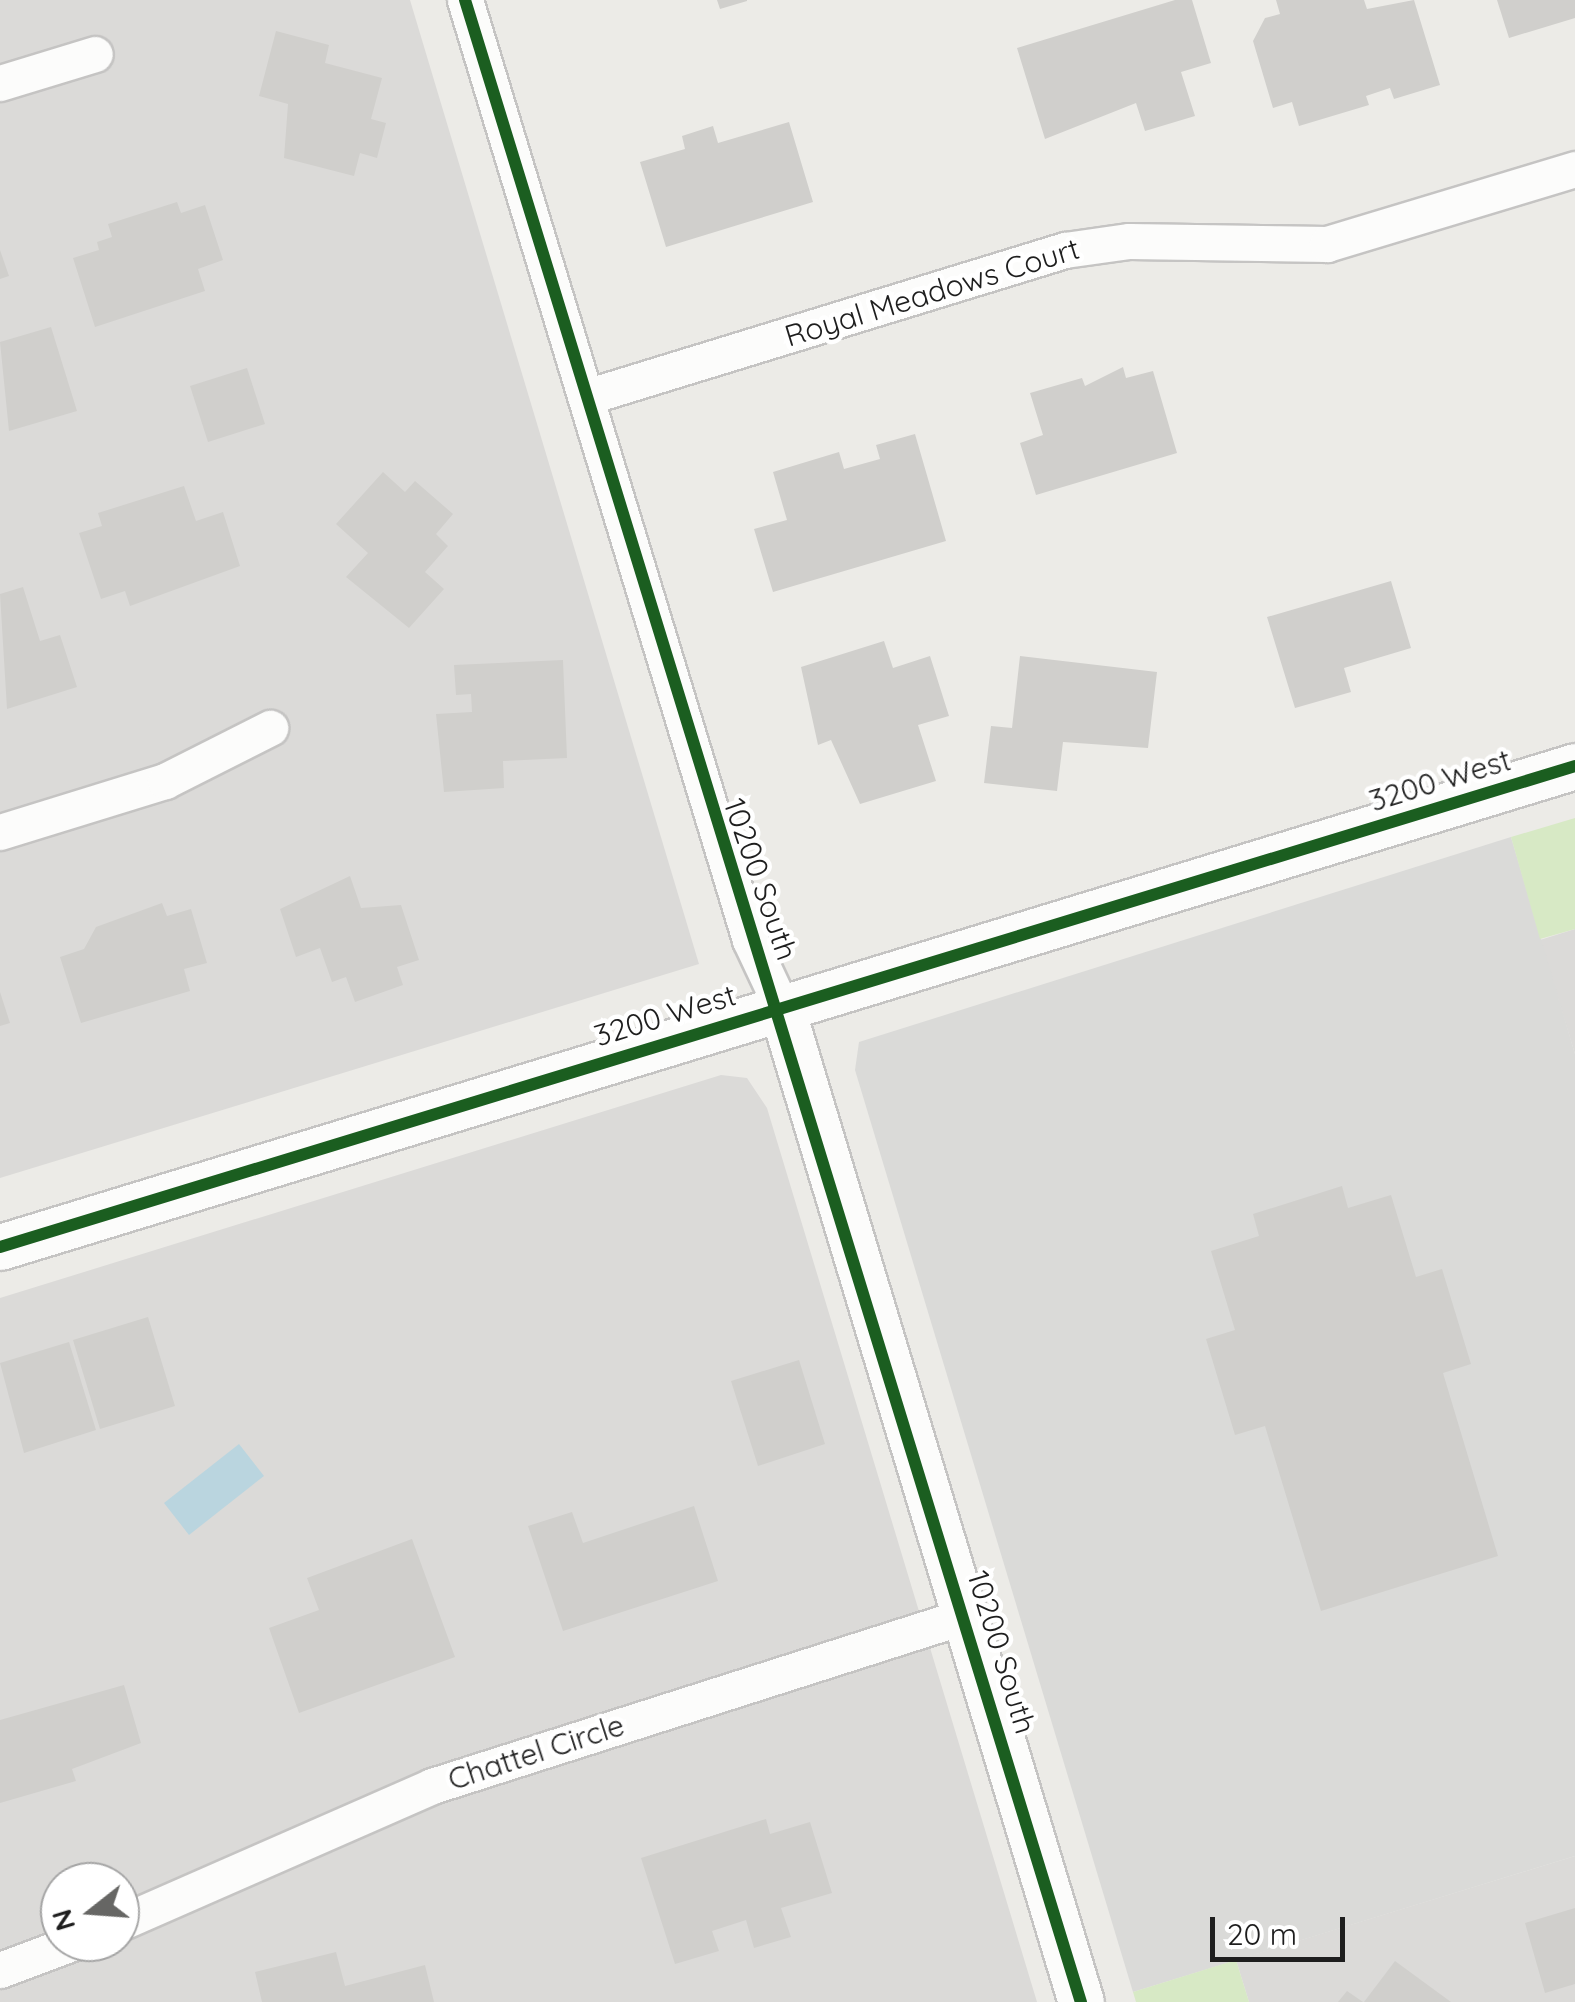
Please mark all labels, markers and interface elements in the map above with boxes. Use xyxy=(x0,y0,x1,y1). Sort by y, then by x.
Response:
street label: Royal Meadows Court xyxy=(780,230,1084,354)
street label: 3200 West xyxy=(1365,741,1515,819)
street label: 10200 South xyxy=(717,793,805,965)
street label: 3200 West xyxy=(590,976,740,1054)
street label: 10200 South xyxy=(960,1566,1044,1738)
street label: Chattel Circle xyxy=(443,1707,629,1797)
north arrow xyxy=(40,1862,140,1962)
scale bar xyxy=(1215,1897,1350,1959)
text: N xyxy=(43,1905,82,1935)
text: 20 m xyxy=(1227,1915,1297,1953)

